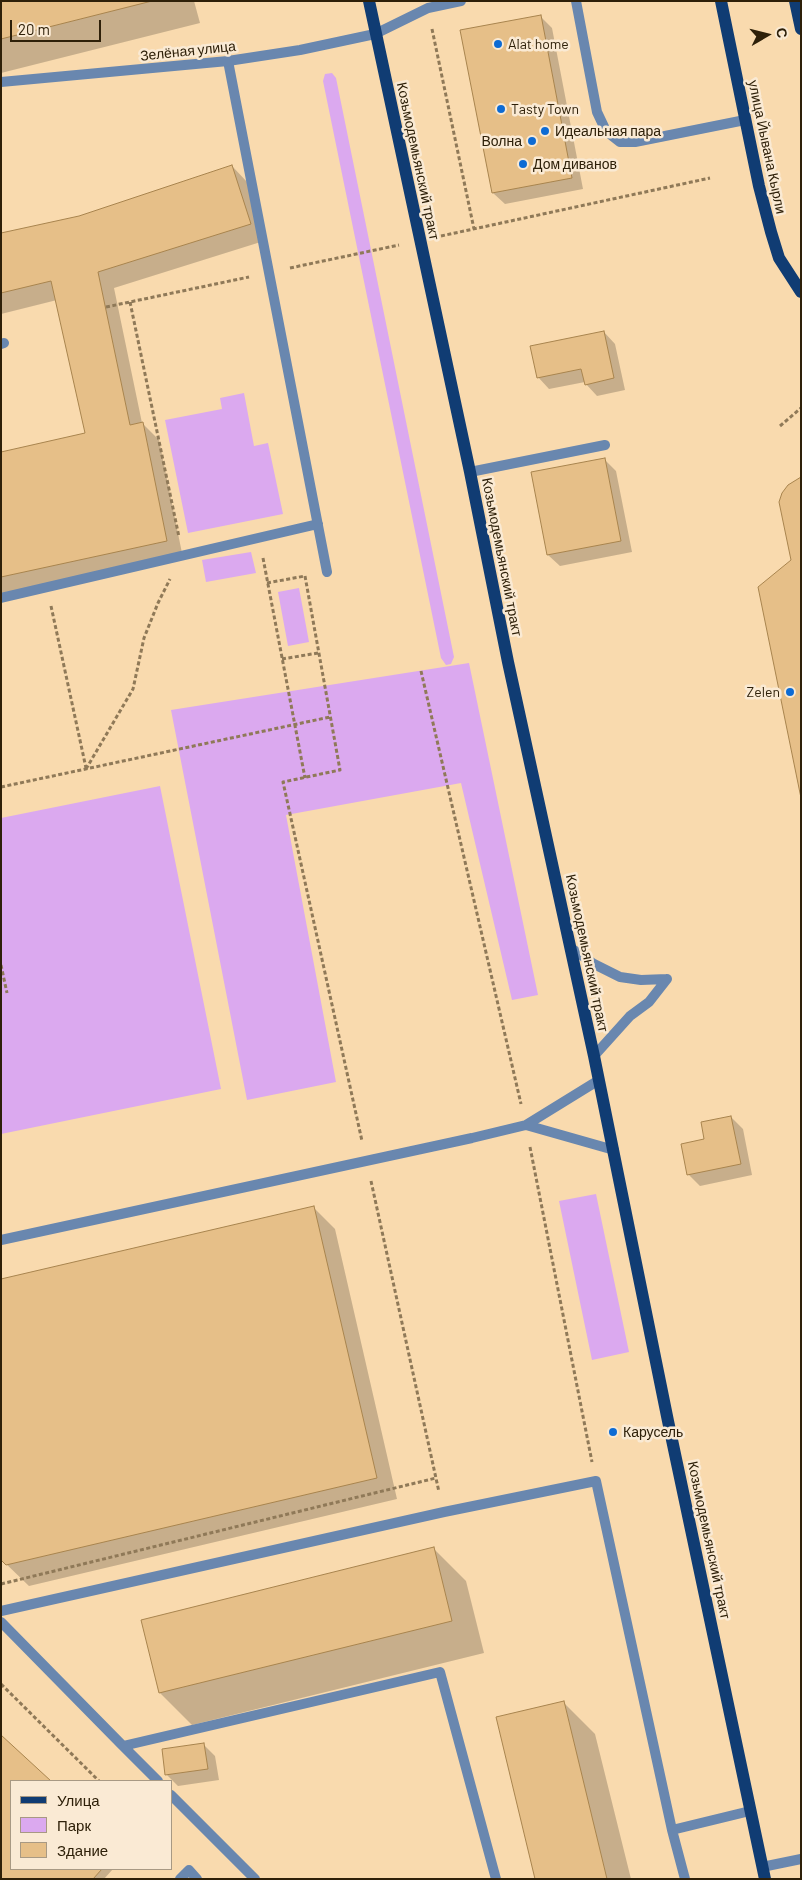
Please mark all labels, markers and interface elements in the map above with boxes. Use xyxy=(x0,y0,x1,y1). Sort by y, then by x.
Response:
scale bar xyxy=(12,10,104,42)
north arrow xyxy=(742,10,792,60)
text: 20 m xyxy=(18,20,50,38)
text: С xyxy=(773,27,791,39)
place label: Alat home xyxy=(508,36,569,52)
street label: Зелёная улица xyxy=(139,38,237,64)
marker: Alat home xyxy=(492,38,504,50)
street label: улица Йывана Кырли xyxy=(745,79,789,215)
street label: Козьмодемьянский тракт xyxy=(393,80,443,242)
place label: Tasty Town xyxy=(511,101,579,117)
marker: Tasty Town xyxy=(495,103,507,115)
place label: Идеальная пара xyxy=(555,123,661,139)
marker: Идеальная пара xyxy=(539,125,551,137)
place label: Волна xyxy=(481,133,522,149)
marker: Волна xyxy=(526,135,538,147)
place label: Дом диванов xyxy=(533,156,617,172)
marker: Дом диванов xyxy=(517,158,529,170)
street label: Козьмодемьянский тракт xyxy=(478,476,526,638)
place label: Zelen xyxy=(747,684,780,700)
marker: Zelen xyxy=(784,686,796,698)
street label: Козьмодемьянский тракт xyxy=(562,872,612,1034)
place label: Карусель xyxy=(623,1424,683,1440)
marker: Карусель xyxy=(607,1426,619,1438)
street label: Козьмодемьянский тракт xyxy=(684,1459,734,1621)
legend xyxy=(10,1780,172,1870)
text: Улица xyxy=(57,1791,100,1809)
text: Парк xyxy=(57,1816,91,1834)
text: Здание xyxy=(57,1841,108,1859)

